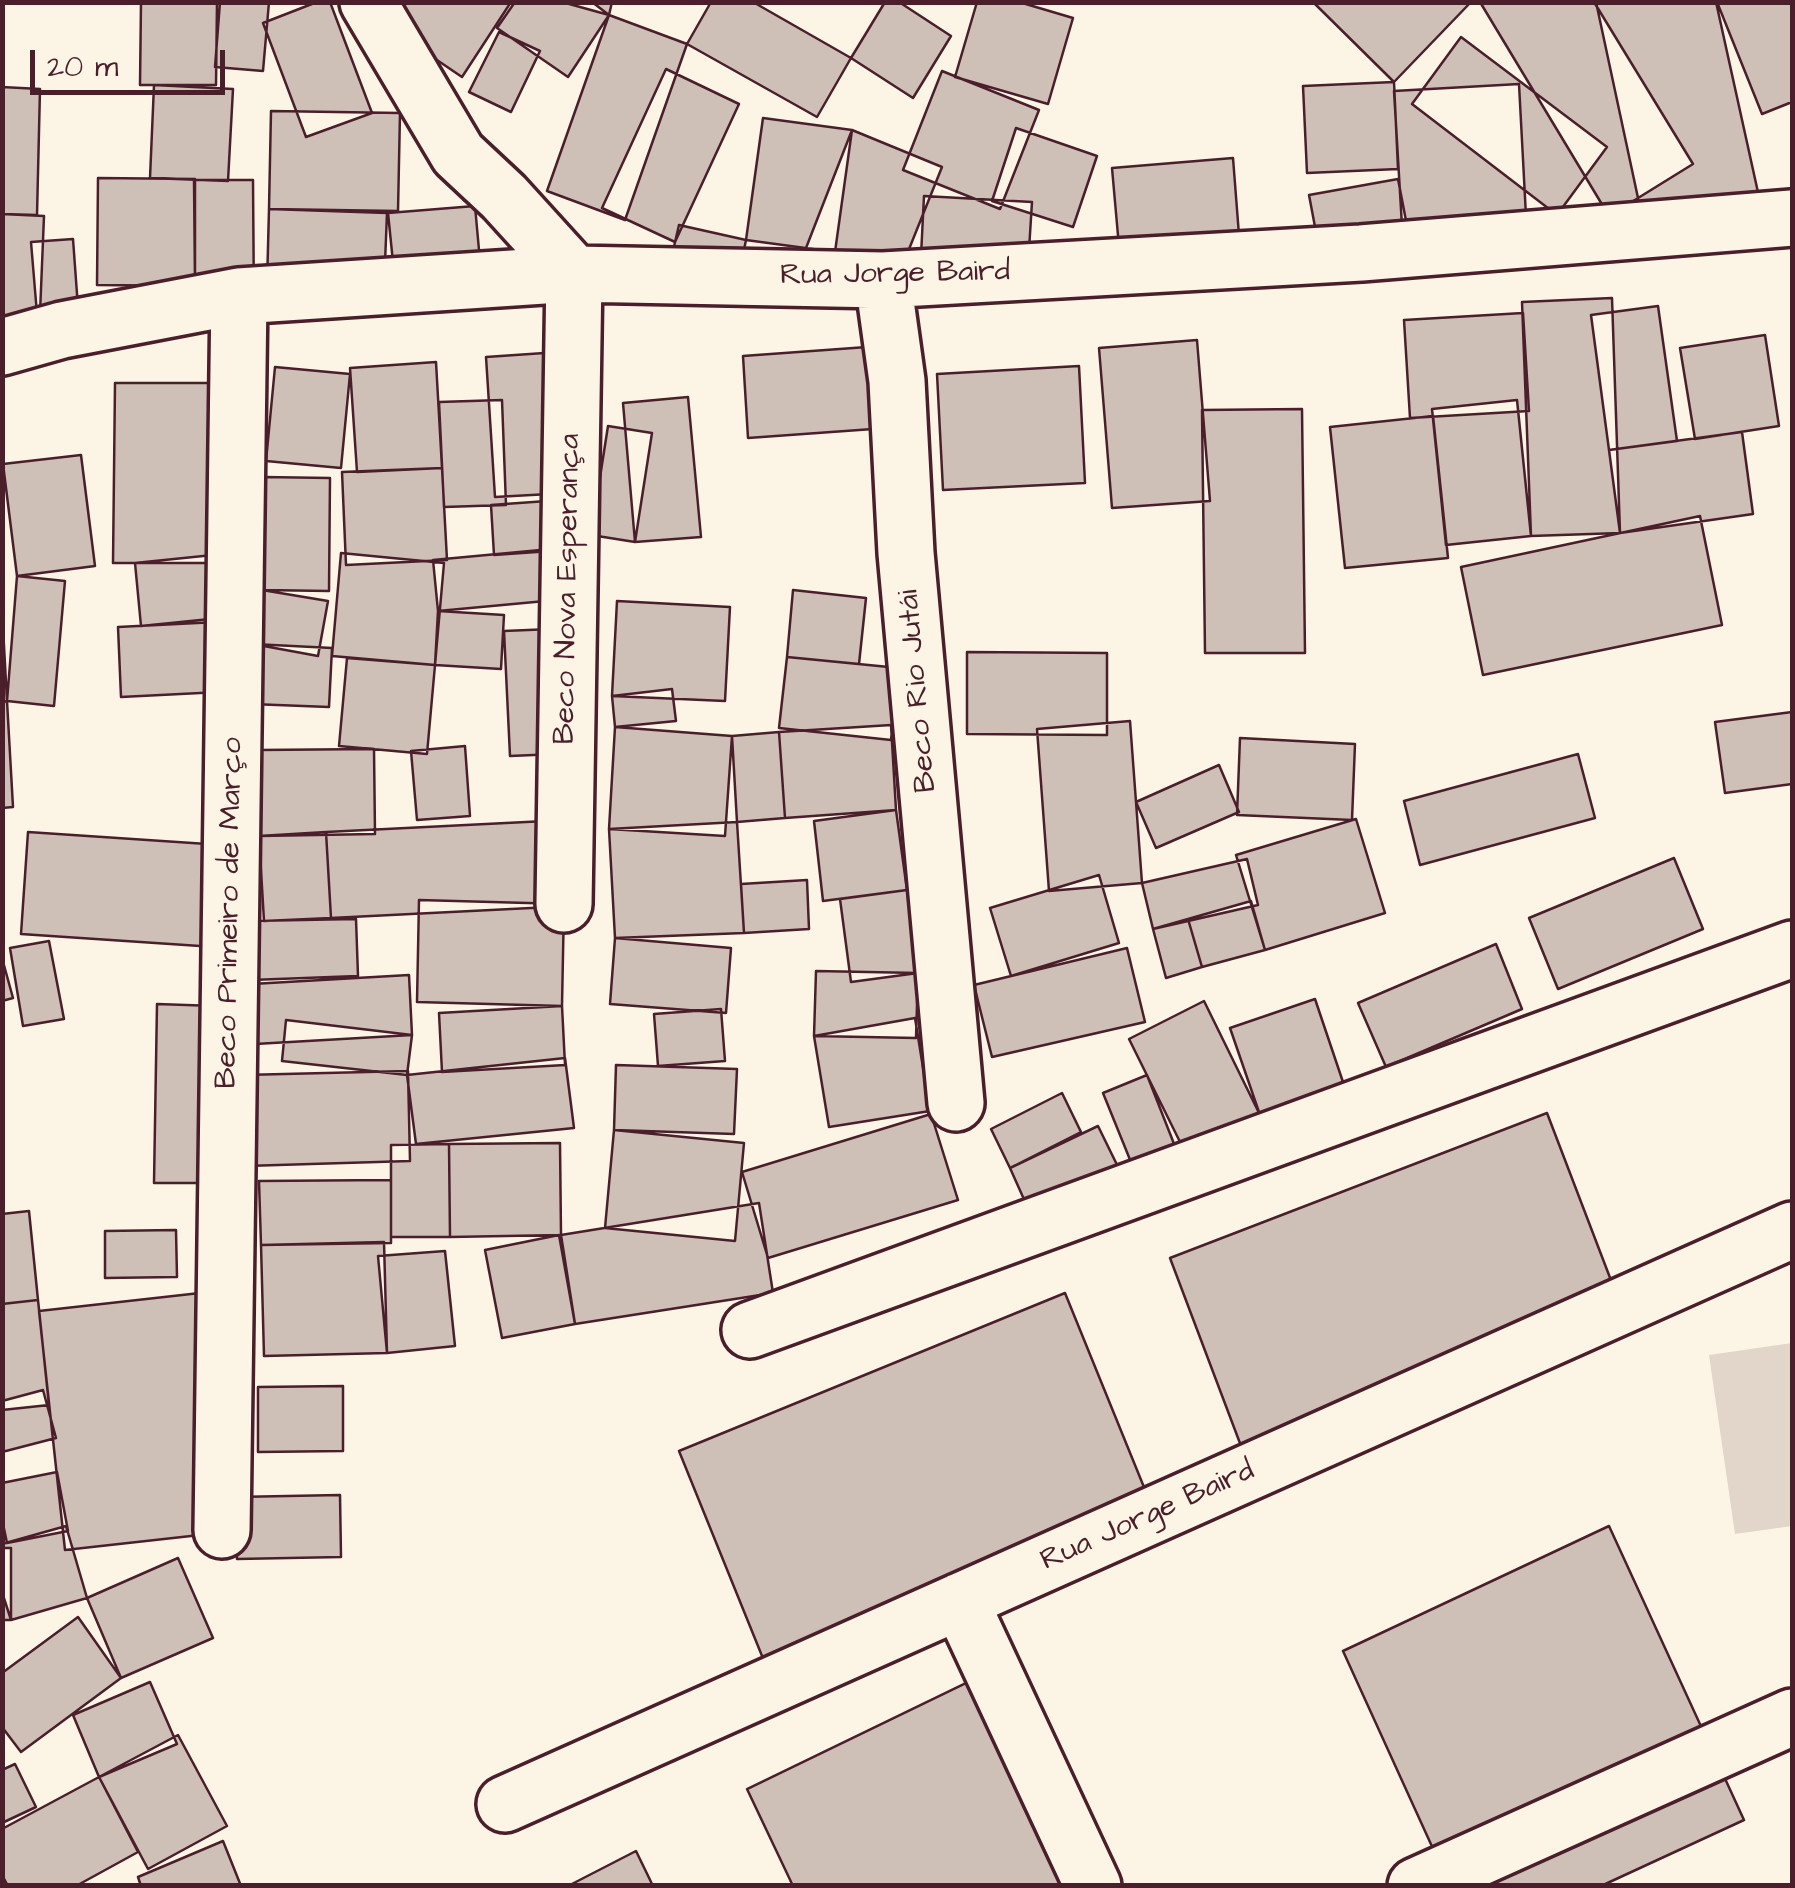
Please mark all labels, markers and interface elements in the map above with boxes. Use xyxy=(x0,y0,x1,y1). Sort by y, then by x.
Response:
scale bar xyxy=(35,30,230,92)
text: 20 m xyxy=(47,46,118,88)
street label: Rua Jorge Baird xyxy=(780,255,1010,295)
street label: Beco Nova Esperança xyxy=(548,433,590,745)
street label: Beco Rio Jutái xyxy=(892,588,946,794)
street label: Beco Primeiro de Março xyxy=(210,737,252,1089)
street label: Rua Jorge Baird xyxy=(1036,1454,1260,1580)

